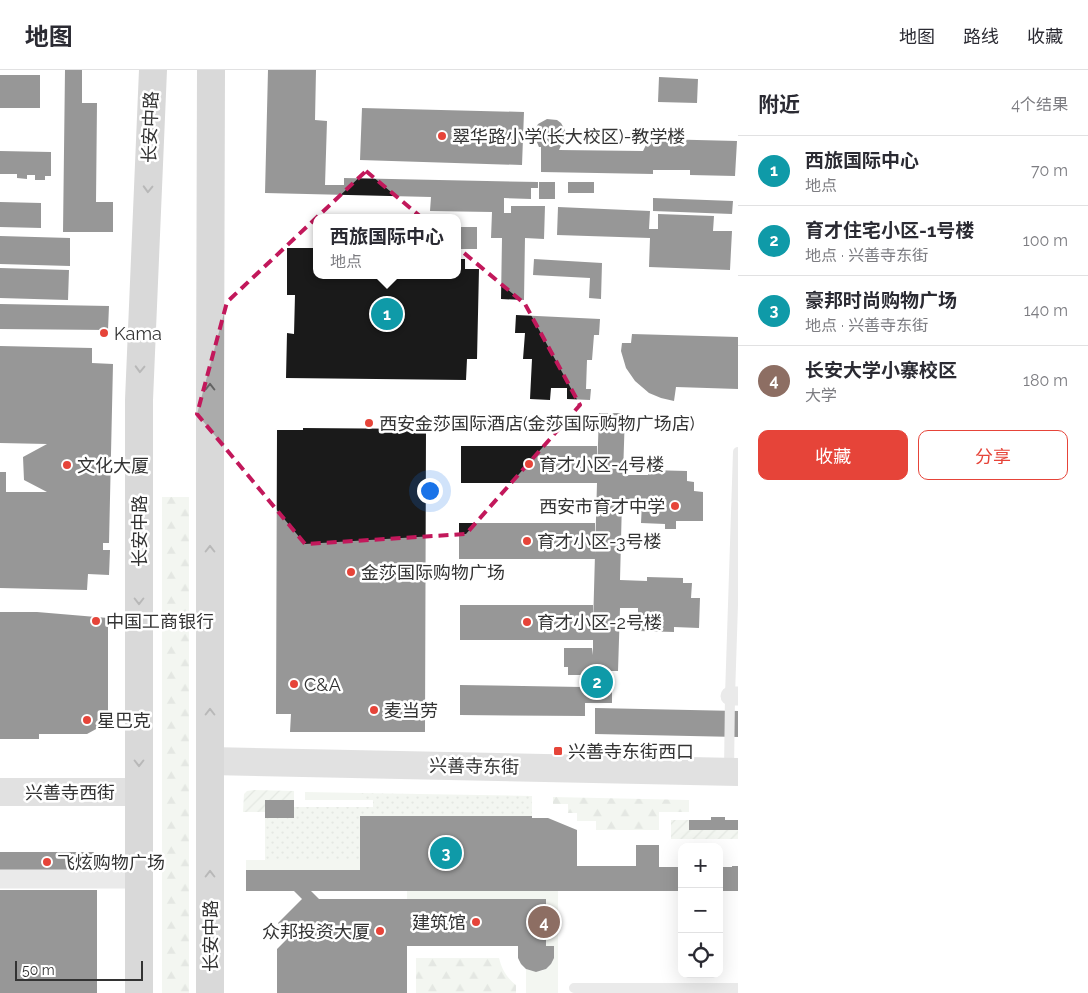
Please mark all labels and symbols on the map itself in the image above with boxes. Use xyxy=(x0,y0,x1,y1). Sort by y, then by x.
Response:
street label: 长安中路 xyxy=(138,91,162,163)
place label: 翠华路小学(长大校区)-教学楼 xyxy=(452,126,685,147)
marker: 翠华路小学(长大校区)-教学楼 xyxy=(436,130,448,142)
one-way arrow xyxy=(142,185,153,193)
pin: 1 xyxy=(371,295,403,333)
place label: Kama xyxy=(114,323,162,344)
marker: Kama xyxy=(98,327,110,339)
one-way arrow xyxy=(135,365,146,373)
one-way arrow xyxy=(205,383,215,390)
place label: 西安金莎国际酒店(金莎国际购物广场店) xyxy=(379,413,695,434)
marker: 西安金莎国际酒店(金莎国际购物广场店) xyxy=(363,417,375,429)
place label: 育才小区-4号楼 xyxy=(539,454,664,475)
place label: 文化大厦 xyxy=(77,455,149,476)
marker: 育才小区-4号楼 xyxy=(523,458,535,470)
marker: 文化大厦 xyxy=(61,459,73,471)
your location xyxy=(417,478,443,504)
street label: 长安中路 xyxy=(129,495,150,567)
place label: 西安市育才中学 xyxy=(539,496,665,517)
marker: 西安市育才中学 xyxy=(669,500,681,512)
place label: 育才小区-3号楼 xyxy=(537,531,662,552)
marker: 育才小区-3号楼 xyxy=(521,535,533,547)
one-way arrow xyxy=(205,545,215,552)
place label: 金莎国际购物广场 xyxy=(361,562,505,583)
marker: 金莎国际购物广场 xyxy=(345,566,357,578)
one-way arrow xyxy=(134,598,144,605)
place label: 中国工商银行 xyxy=(106,611,214,632)
place label: 育才小区-2号楼 xyxy=(537,612,662,633)
marker: 中国工商银行 xyxy=(90,615,102,627)
marker: 育才小区-2号楼 xyxy=(521,616,533,628)
pin: 2 xyxy=(581,663,613,701)
place label: C&A xyxy=(304,674,341,695)
marker: C&A xyxy=(288,678,300,690)
place label: 麦当劳 xyxy=(384,700,438,721)
marker: 麦当劳 xyxy=(368,704,380,716)
one-way arrow xyxy=(205,707,215,715)
place label: 星巴克 xyxy=(97,710,151,731)
marker: 星巴克 xyxy=(81,714,93,726)
place label: 兴善寺东街西口 xyxy=(568,741,694,762)
marker: 兴善寺东街西口 xyxy=(552,745,564,757)
street label: 兴善寺东街 xyxy=(429,755,519,777)
one-way arrow xyxy=(134,760,144,768)
street label: 兴善寺西街 xyxy=(25,782,115,803)
pin: 3 xyxy=(430,834,462,872)
place label: 飞炫购物广场 xyxy=(57,852,165,873)
marker: 飞炫购物广场 xyxy=(41,856,53,868)
one-way arrow xyxy=(205,870,215,878)
street label: 长安中路 xyxy=(200,900,221,972)
pin: 4 xyxy=(528,903,560,941)
place label: 建筑馆 xyxy=(412,912,466,933)
marker: 建筑馆 xyxy=(470,916,482,928)
place label: 众邦投资大厦 xyxy=(262,921,370,942)
marker: 众邦投资大厦 xyxy=(374,925,386,937)
scale bar xyxy=(15,958,142,981)

